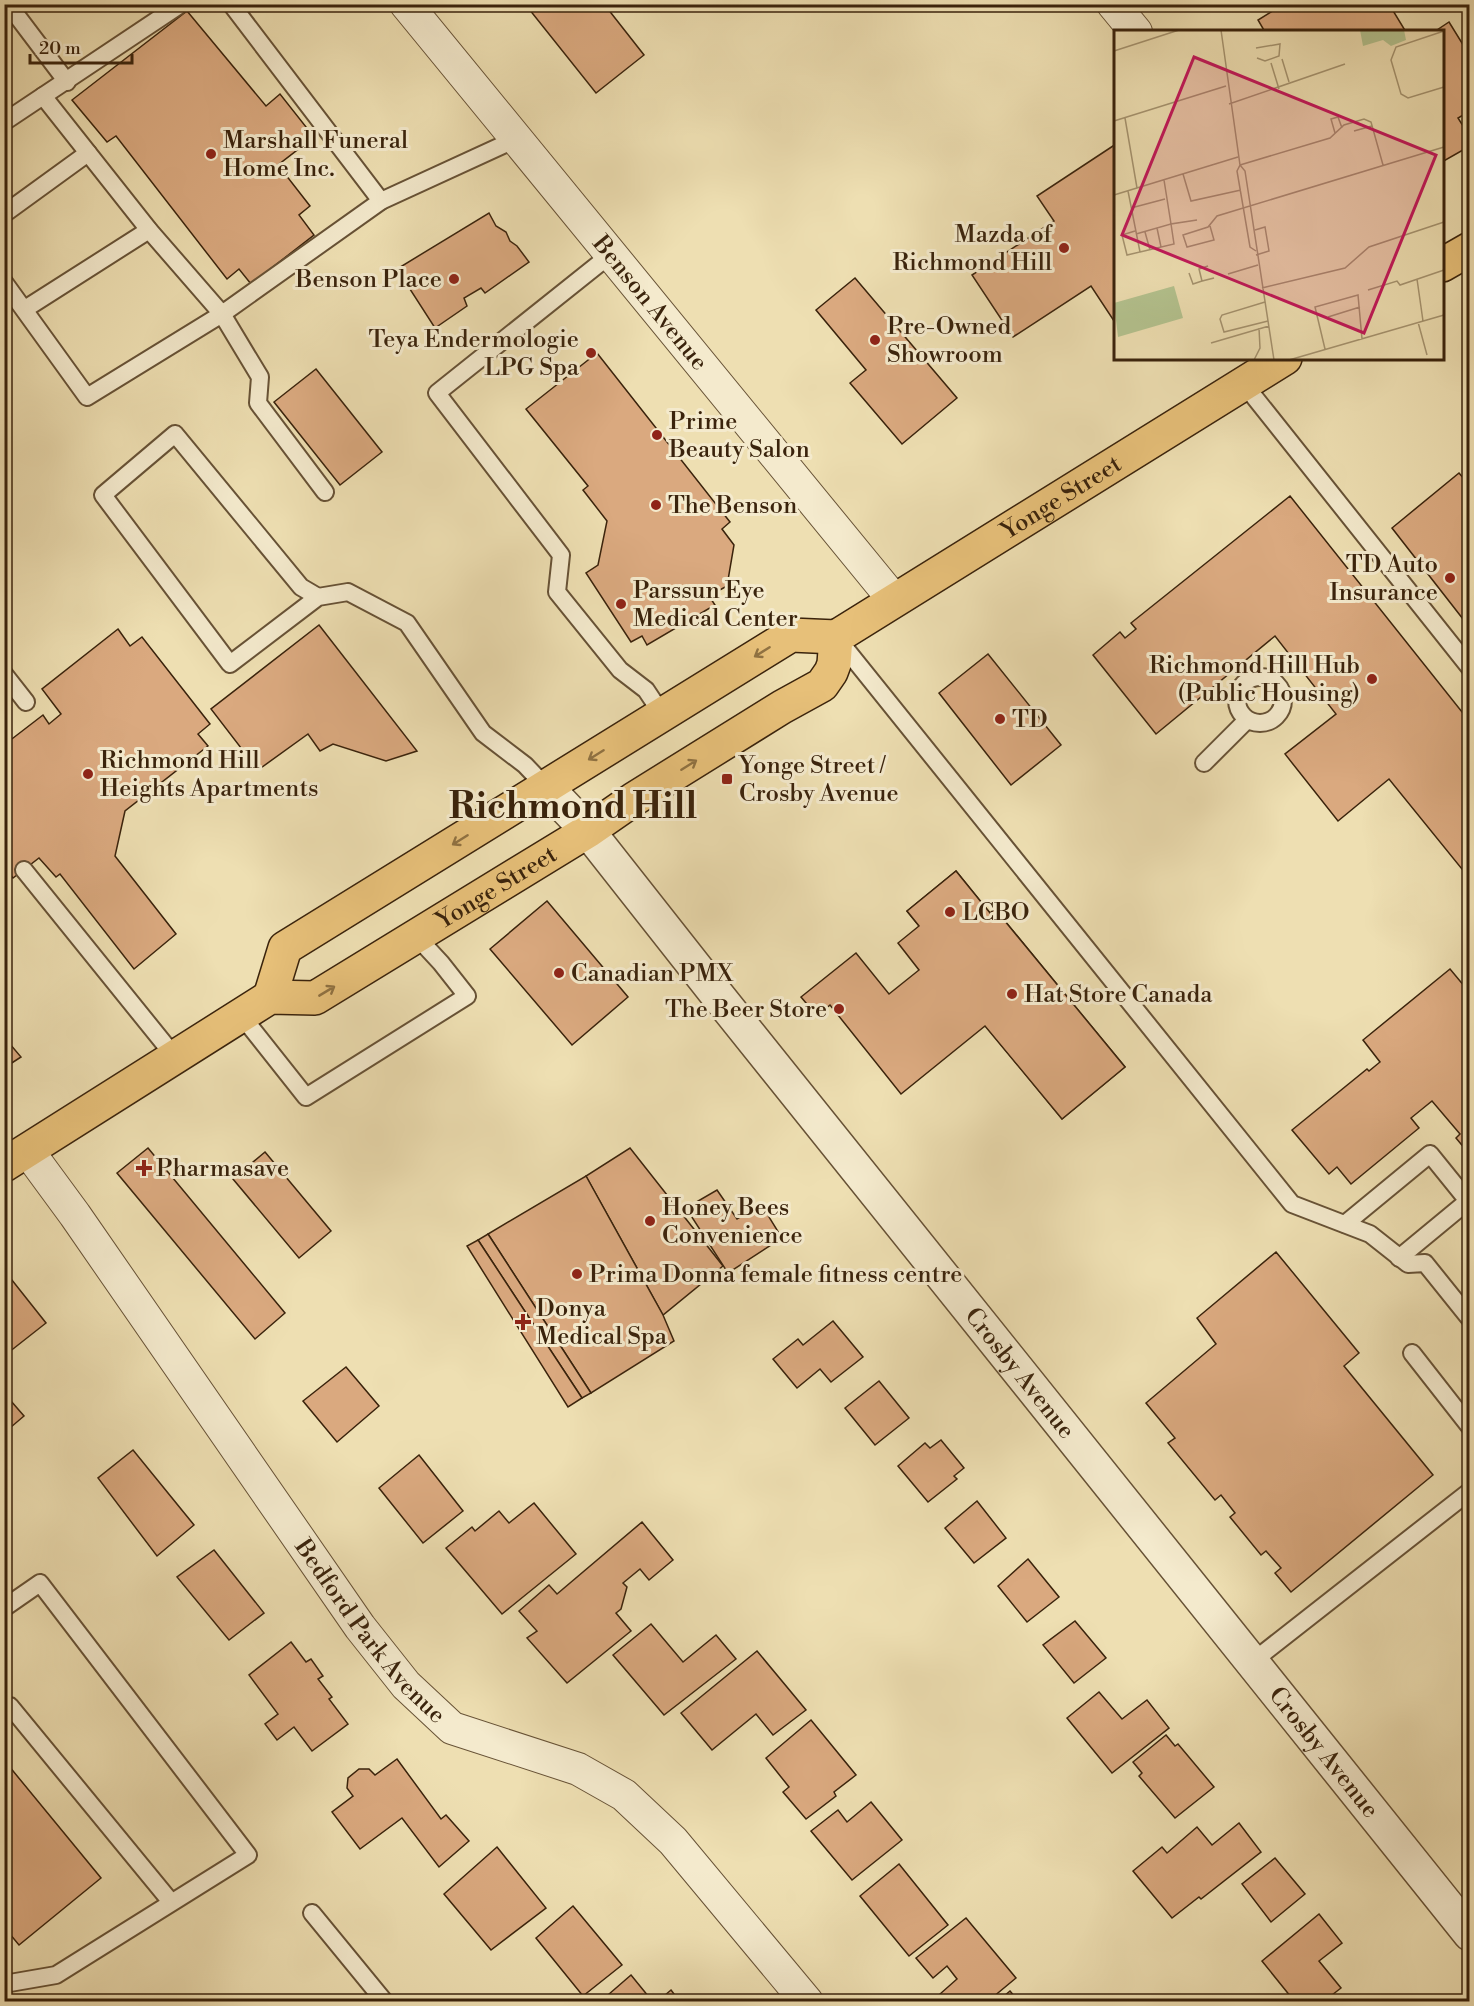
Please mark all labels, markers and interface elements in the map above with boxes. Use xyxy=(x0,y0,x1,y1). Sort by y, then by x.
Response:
scale bar xyxy=(30,27,132,65)
inset map xyxy=(1114,30,1444,360)
text: 20 m xyxy=(39,37,81,60)
place label: Marshall Funeral Home Inc. xyxy=(223,126,408,184)
marker: Marshall Funeral Home Inc. xyxy=(204,147,218,161)
place label: Mazda of Richmond Hill xyxy=(893,220,1053,278)
street label: Benson Avenue xyxy=(585,229,714,377)
marker: Mazda of Richmond Hill xyxy=(1057,241,1071,255)
place label: Benson Place xyxy=(295,265,442,295)
marker: Benson Place xyxy=(447,272,461,286)
place label: Pre-Owned Showroom xyxy=(887,312,1011,370)
place label: Teya Endermologie LPG Spa xyxy=(369,325,580,383)
marker: Pre-Owned Showroom xyxy=(868,333,882,347)
marker: Teya Endermologie LPG Spa xyxy=(584,346,598,360)
place label: Prime Beauty Salon xyxy=(668,407,810,465)
marker: Prime Beauty Salon xyxy=(650,428,664,442)
street label: Yonge Street xyxy=(994,449,1128,548)
place label: The Benson xyxy=(668,491,797,521)
marker: The Benson xyxy=(649,498,663,512)
place label: TD Auto Insurance xyxy=(1329,550,1438,608)
marker: TD Auto Insurance xyxy=(1443,571,1457,585)
place label: Parssun Eye Medical Center xyxy=(633,576,798,634)
marker: Parssun Eye Medical Center xyxy=(614,597,628,611)
one-way arrow xyxy=(754,647,771,659)
place label: Richmond Hill Hub (Public Housing) xyxy=(1149,651,1360,709)
marker: Richmond Hill Hub (Public Housing) xyxy=(1365,672,1379,686)
place label: TD xyxy=(1012,705,1048,735)
marker: TD xyxy=(993,712,1007,726)
place label: Richmond Hill Heights Apartments xyxy=(100,746,318,804)
one-way arrow xyxy=(588,750,605,762)
place label: Yonge Street / Crosby Avenue xyxy=(737,751,899,809)
one-way arrow xyxy=(680,758,697,770)
marker: Richmond Hill Heights Apartments xyxy=(81,767,95,781)
marker: Yonge Street / Crosby Avenue xyxy=(720,772,734,786)
district label: Richmond Hill xyxy=(449,785,697,830)
one-way arrow xyxy=(452,834,469,846)
street label: Yonge Street xyxy=(429,839,563,937)
place label: LCBO xyxy=(962,898,1030,928)
marker: LCBO xyxy=(943,905,957,919)
place label: Canadian PMX xyxy=(571,959,734,989)
marker: Canadian PMX xyxy=(552,966,566,980)
place label: Hat Store Canada xyxy=(1024,980,1213,1010)
one-way arrow xyxy=(318,984,335,996)
marker: Hat Store Canada xyxy=(1005,987,1019,1001)
place label: The Beer Store xyxy=(665,995,827,1025)
marker: The Beer Store xyxy=(832,1002,846,1016)
place label: Pharmasave xyxy=(156,1154,289,1184)
marker: Pharmasave xyxy=(137,1161,151,1175)
place label: Honey Bees Convenience xyxy=(662,1193,803,1251)
marker: Honey Bees Convenience xyxy=(643,1214,657,1228)
place label: Prima Donna female fitness centre xyxy=(589,1260,962,1290)
marker: Prima Donna female fitness centre xyxy=(570,1267,584,1281)
place label: Donya Medical Spa xyxy=(536,1294,668,1352)
street label: Crosby Avenue xyxy=(958,1302,1081,1445)
marker: Donya Medical Spa xyxy=(514,1313,532,1331)
street label: Bedford Park Avenue xyxy=(287,1533,451,1730)
street label: Crosby Avenue xyxy=(1262,1681,1385,1824)

